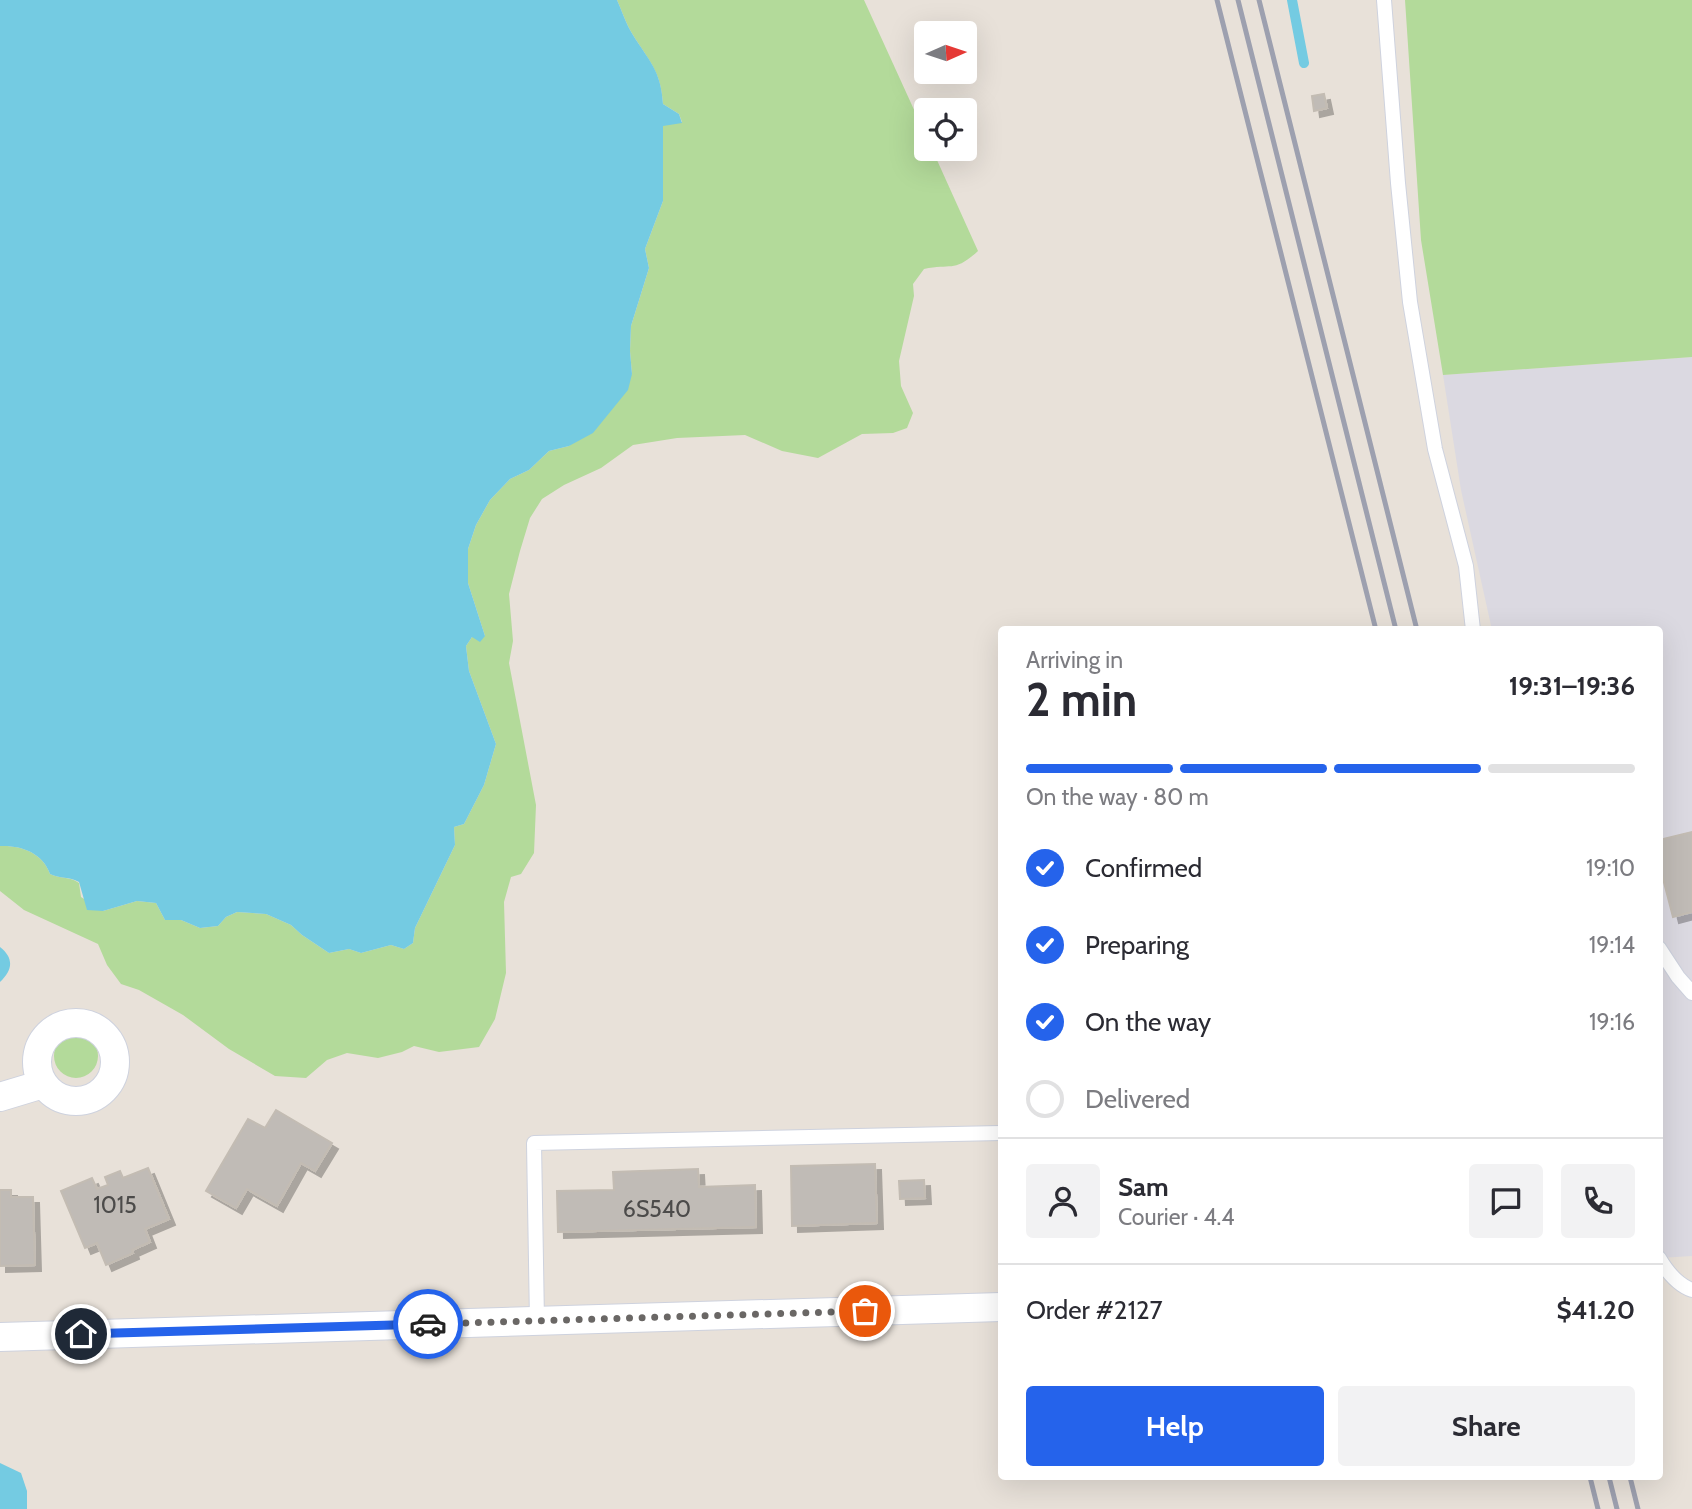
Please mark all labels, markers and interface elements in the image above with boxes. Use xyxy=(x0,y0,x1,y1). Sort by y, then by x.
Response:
north arrow xyxy=(914,21,976,84)
map controls xyxy=(914,21,977,161)
button: locate xyxy=(914,98,977,161)
text: Arriving in xyxy=(1026,646,1123,674)
text: 19:31–19:36 xyxy=(1509,670,1635,702)
text: 2 min xyxy=(1026,672,1137,728)
text: On the way · 80 m xyxy=(1026,783,1209,811)
icon: check xyxy=(1026,849,1064,887)
text: Confirmed xyxy=(1085,852,1202,884)
text: 19:10 xyxy=(1586,854,1635,882)
icon: check xyxy=(1026,926,1064,964)
text: Preparing xyxy=(1085,929,1189,961)
text: 19:14 xyxy=(1589,931,1635,959)
icon: check xyxy=(1026,1003,1064,1041)
text: On the way xyxy=(1085,1006,1211,1038)
text: 19:16 xyxy=(1589,1008,1635,1036)
text: Delivered xyxy=(1085,1083,1190,1115)
button: person xyxy=(1026,1164,1100,1238)
button: chat xyxy=(1469,1164,1543,1238)
button: phone xyxy=(1561,1164,1635,1238)
text: Sam xyxy=(1118,1171,1169,1203)
house number: 1015 xyxy=(93,1191,137,1219)
house number: 6S540 xyxy=(623,1195,691,1223)
text: Courier · 4.4 xyxy=(1118,1203,1235,1231)
pin xyxy=(835,1281,895,1341)
courier xyxy=(393,1289,463,1359)
icon: bag xyxy=(846,1292,884,1330)
text: Order #2127 xyxy=(1026,1294,1163,1326)
text: $41.20 xyxy=(1557,1294,1635,1326)
pin xyxy=(51,1304,111,1364)
icon: car xyxy=(409,1305,447,1343)
icon: home xyxy=(62,1315,100,1353)
button: Help xyxy=(1026,1386,1324,1466)
button: Share xyxy=(1338,1386,1635,1466)

